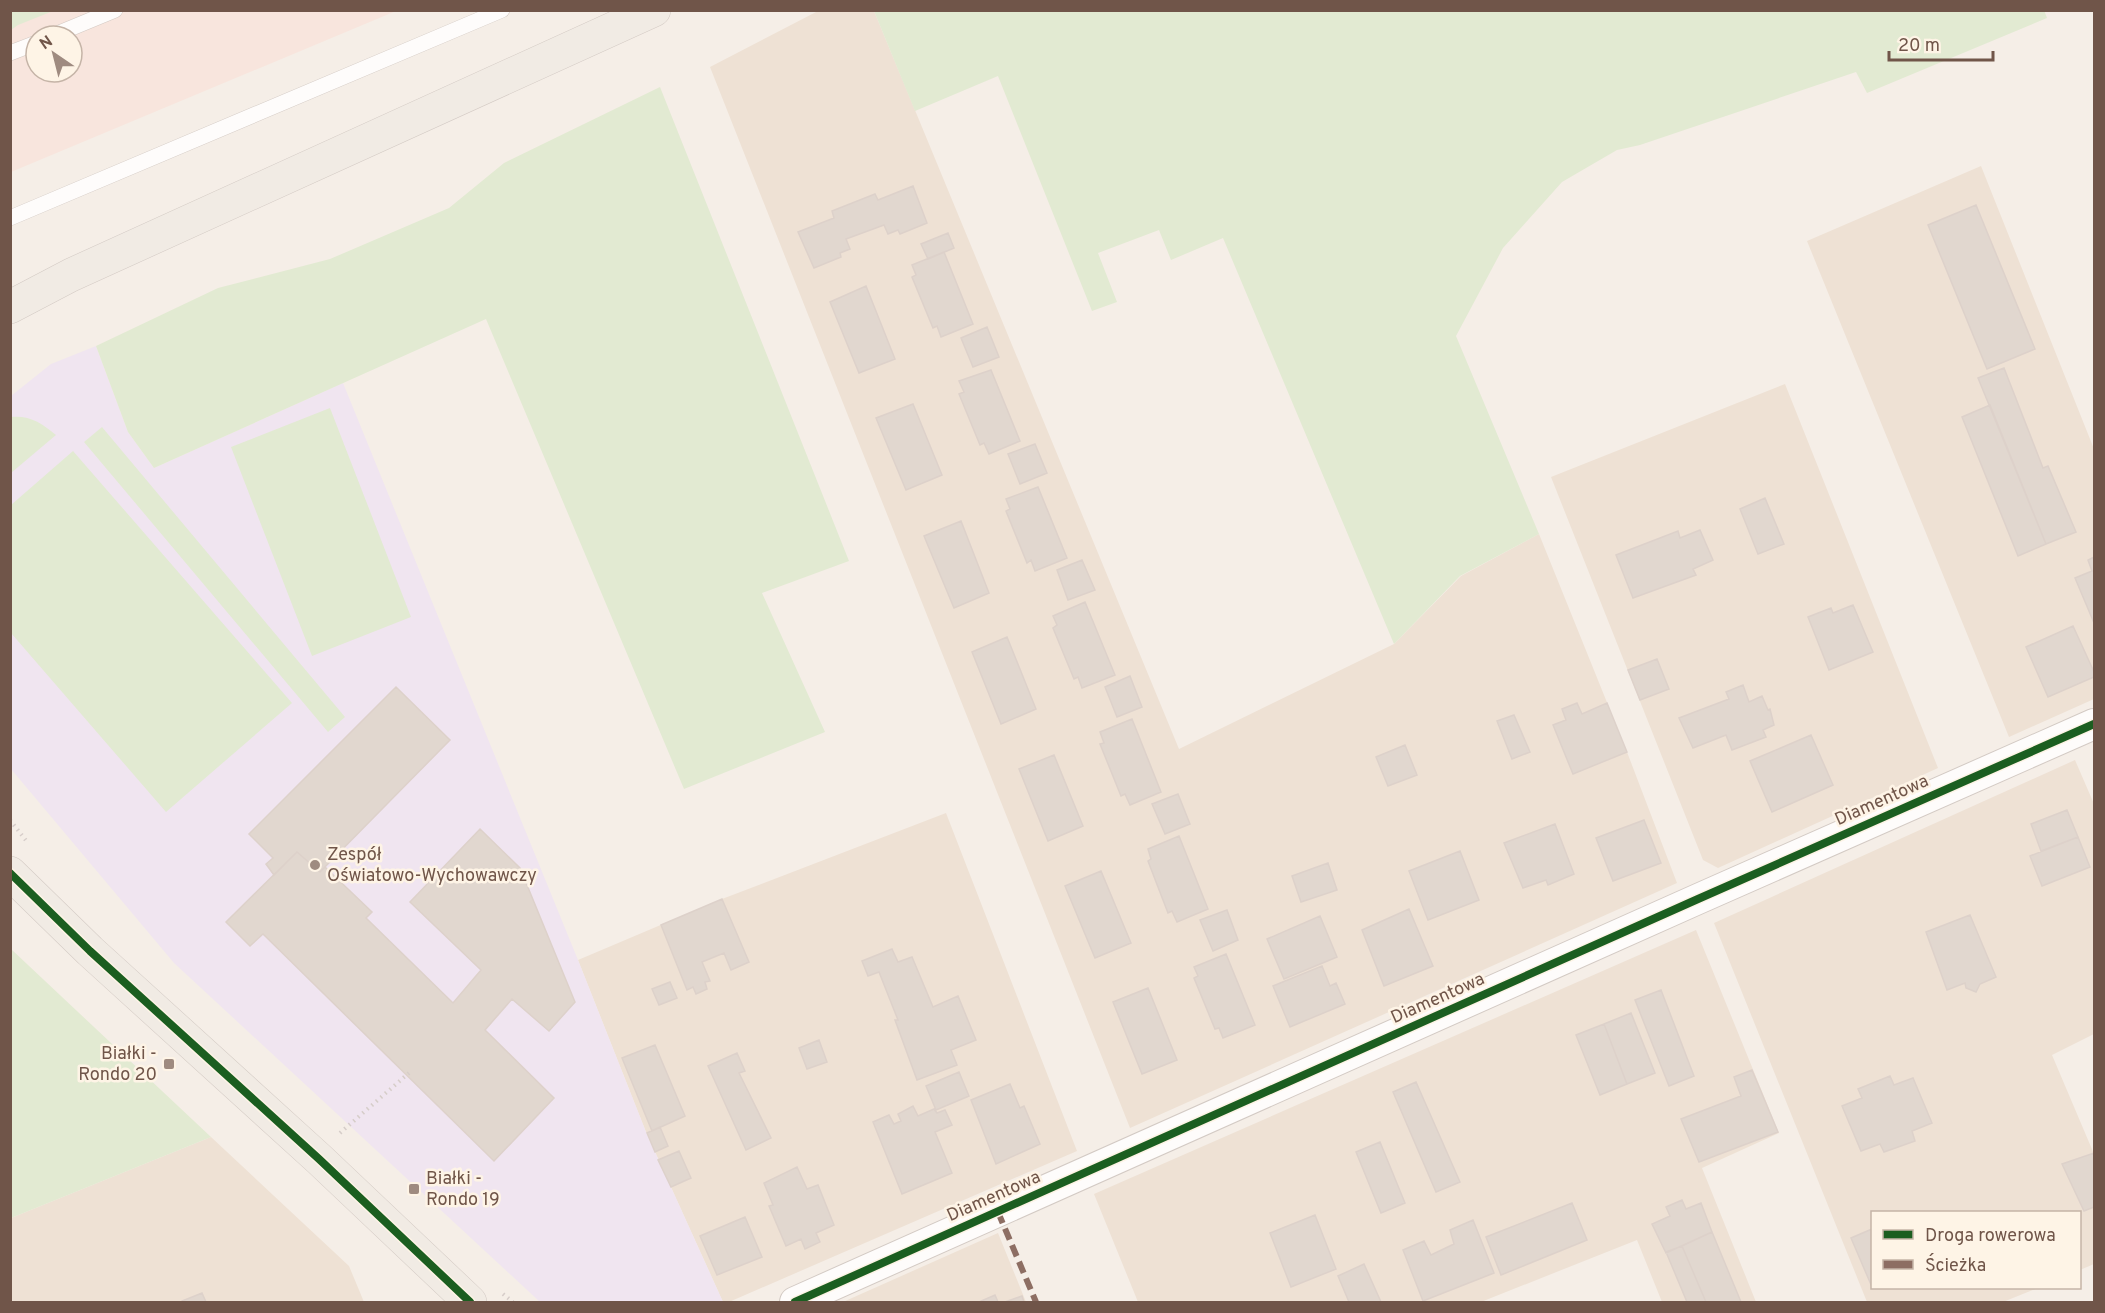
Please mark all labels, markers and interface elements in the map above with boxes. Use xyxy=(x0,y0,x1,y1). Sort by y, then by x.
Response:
north arrow xyxy=(24,24,84,84)
scale bar xyxy=(1889,24,1992,62)
text: N xyxy=(36,32,57,55)
text: 20 m xyxy=(1898,35,1940,58)
street label: Diamentowa xyxy=(1831,770,1933,832)
place label: Zespół Oświatowo-Wychowawczy xyxy=(327,844,537,888)
marker: Zespół Oświatowo-Wychowawczy xyxy=(308,858,322,872)
street label: Diamentowa xyxy=(1387,968,1489,1030)
place label: Białki - Rondo 20 xyxy=(78,1043,157,1087)
marker: Białki - Rondo 20 xyxy=(162,1057,176,1071)
street label: Diamentowa xyxy=(943,1166,1045,1228)
place label: Białki - Rondo 19 xyxy=(426,1168,500,1212)
marker: Białki - Rondo 19 xyxy=(407,1182,421,1196)
legend xyxy=(1871,1211,2081,1289)
text: Droga rowerowa xyxy=(1925,1225,2056,1248)
text: Ścieżka xyxy=(1925,1253,1986,1278)

